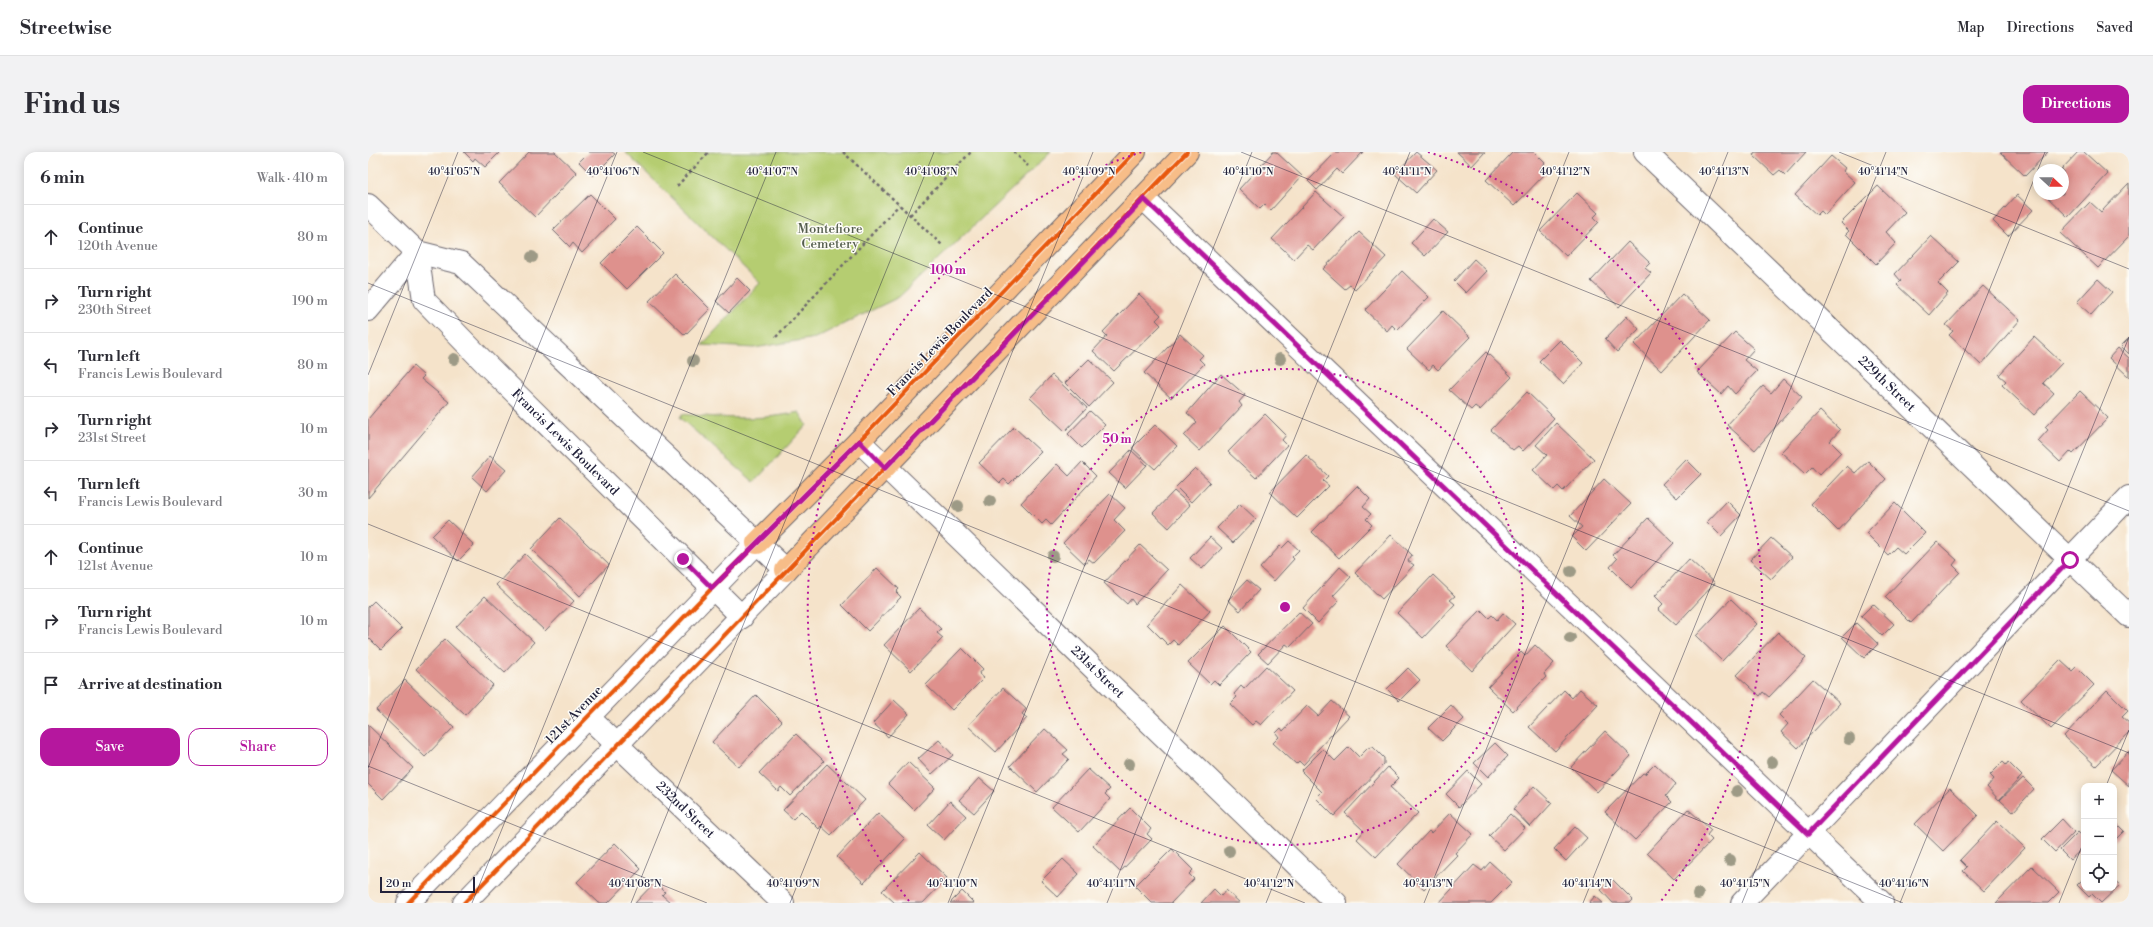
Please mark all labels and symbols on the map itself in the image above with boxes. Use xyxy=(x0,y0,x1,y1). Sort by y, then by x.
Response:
north arrow xyxy=(2033,164,2069,200)
text: 40°41'05"N xyxy=(428,166,481,178)
text: 40°41'06"N xyxy=(587,166,640,178)
text: 40°41'07"N xyxy=(746,166,798,178)
text: 40°41'08"N xyxy=(905,166,958,178)
text: 40°41'09"N xyxy=(1063,166,1116,178)
text: 40°41'10"N xyxy=(1223,166,1274,178)
text: 40°41'11"N xyxy=(1382,166,1432,178)
text: 40°41'12"N xyxy=(1540,166,1591,178)
text: 40°41'13"N xyxy=(1699,166,1750,178)
text: 40°41'14"N xyxy=(1858,166,1909,178)
park label: Montefiore Cemetery xyxy=(798,221,863,252)
text: 100 m xyxy=(930,263,966,278)
street label: Francis Lewis Boulevard xyxy=(884,284,996,399)
street label: 229th Street xyxy=(1855,353,1919,415)
street label: Francis Lewis Boulevard xyxy=(508,386,623,499)
text: 50 m xyxy=(1102,432,1132,447)
route end xyxy=(674,550,692,568)
route start xyxy=(2061,551,2079,569)
centre of rings xyxy=(1278,600,1292,614)
street label: 231st Street xyxy=(1067,642,1128,702)
street label: 121st Avenue xyxy=(542,682,606,748)
street label: 232nd Street xyxy=(653,778,718,842)
scale bar xyxy=(380,875,475,894)
text: 40°41'08"N xyxy=(609,878,662,890)
text: 40°41'09"N xyxy=(767,878,820,890)
text: 40°41'10"N xyxy=(927,878,978,890)
text: 40°41'11"N xyxy=(1086,878,1136,890)
text: 40°41'12"N xyxy=(1244,878,1295,890)
text: 40°41'13"N xyxy=(1403,878,1454,890)
text: 40°41'14"N xyxy=(1562,878,1613,890)
text: 40°41'15"N xyxy=(1720,878,1771,890)
text: 40°41'16"N xyxy=(1879,878,1930,890)

